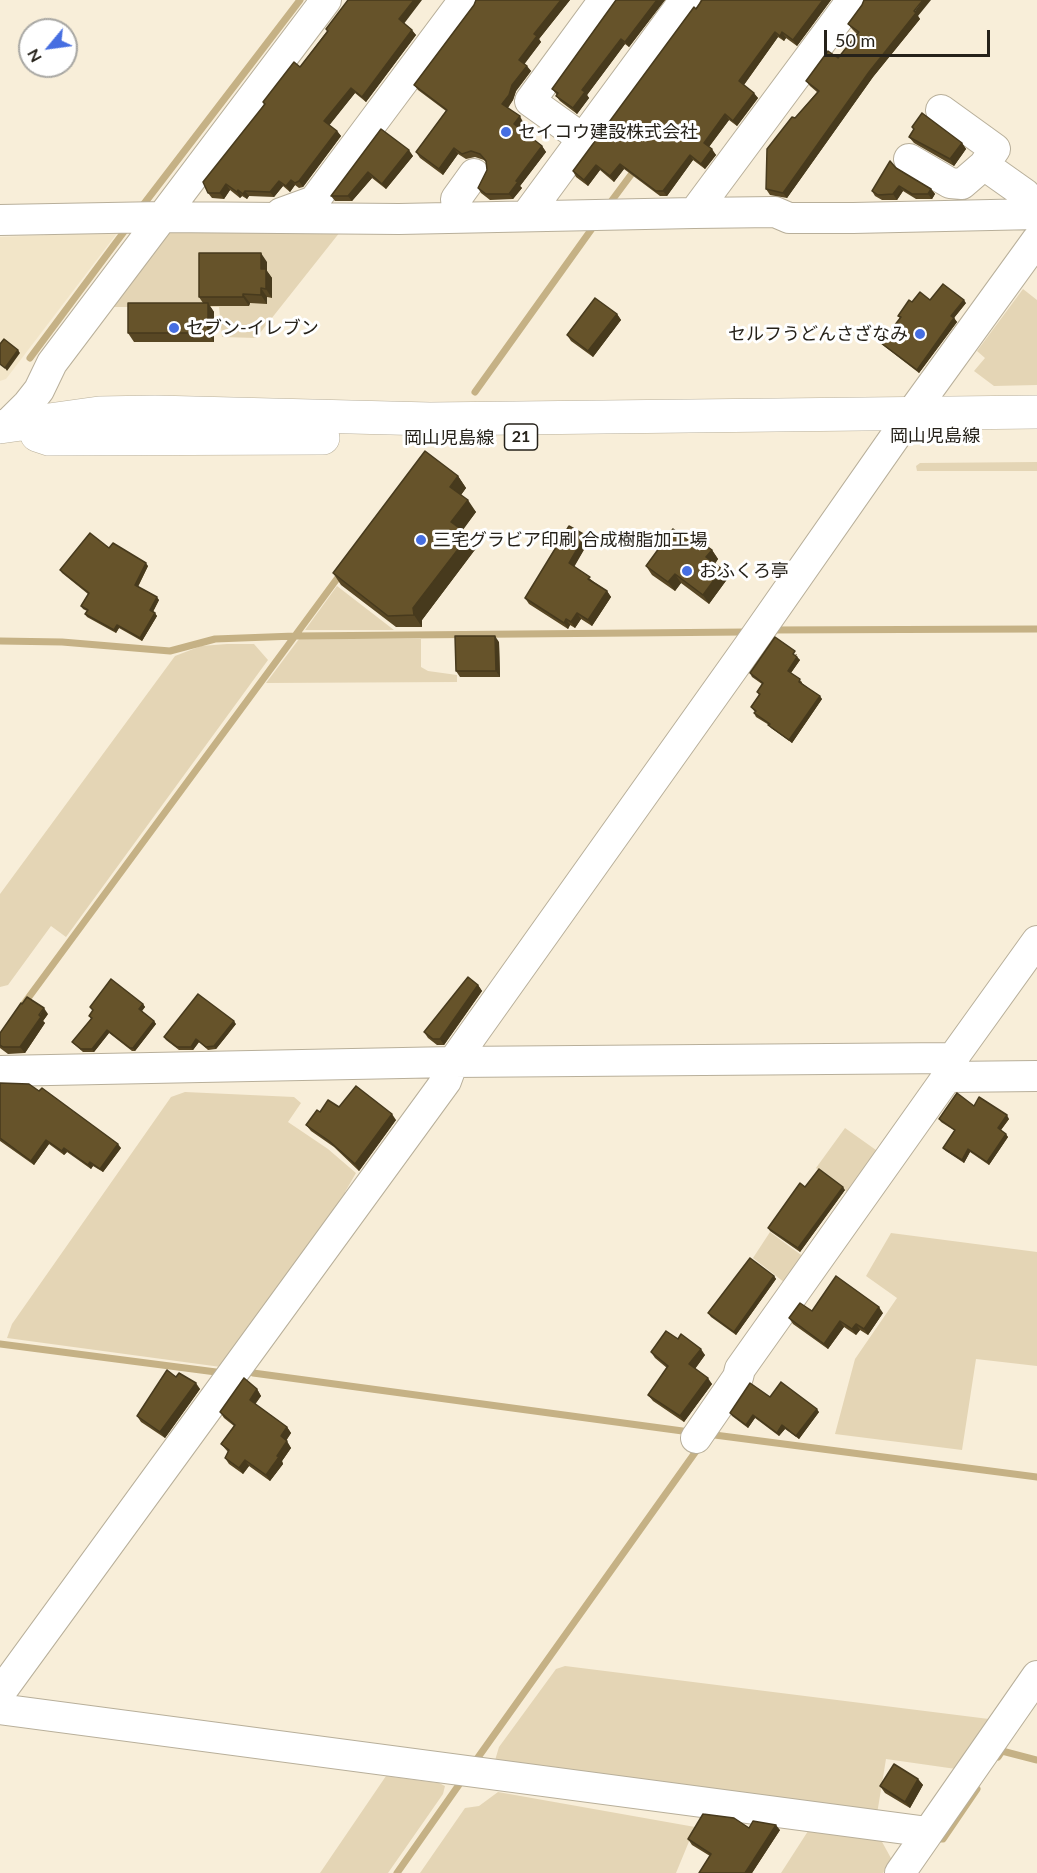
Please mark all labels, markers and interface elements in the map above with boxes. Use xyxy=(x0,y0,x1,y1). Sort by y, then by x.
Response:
north arrow xyxy=(18,18,78,78)
scale bar xyxy=(827,18,994,56)
text: 50 m xyxy=(835,29,875,51)
text: N xyxy=(22,46,45,66)
place label: セイコウ建設株式会社 xyxy=(518,121,698,143)
marker: セイコウ建設株式会社 xyxy=(499,125,513,139)
place label: セブン-イレブン xyxy=(186,317,319,339)
marker: セブン-イレブン xyxy=(167,321,181,335)
place label: セルフうどんさざなみ xyxy=(728,323,908,345)
marker: セルフうどんさざなみ xyxy=(913,327,927,341)
road number: 21 xyxy=(504,424,538,450)
street label: 岡山児島線 xyxy=(890,425,980,447)
street label: 岡山児島線 xyxy=(404,427,494,449)
place label: 三宅グラビア印刷 合成樹脂加工場 xyxy=(433,529,708,551)
marker: 三宅グラビア印刷 合成樹脂加工場 xyxy=(414,533,428,547)
place label: おふくろ亭 xyxy=(699,560,789,582)
marker: おふくろ亭 xyxy=(680,564,694,578)

